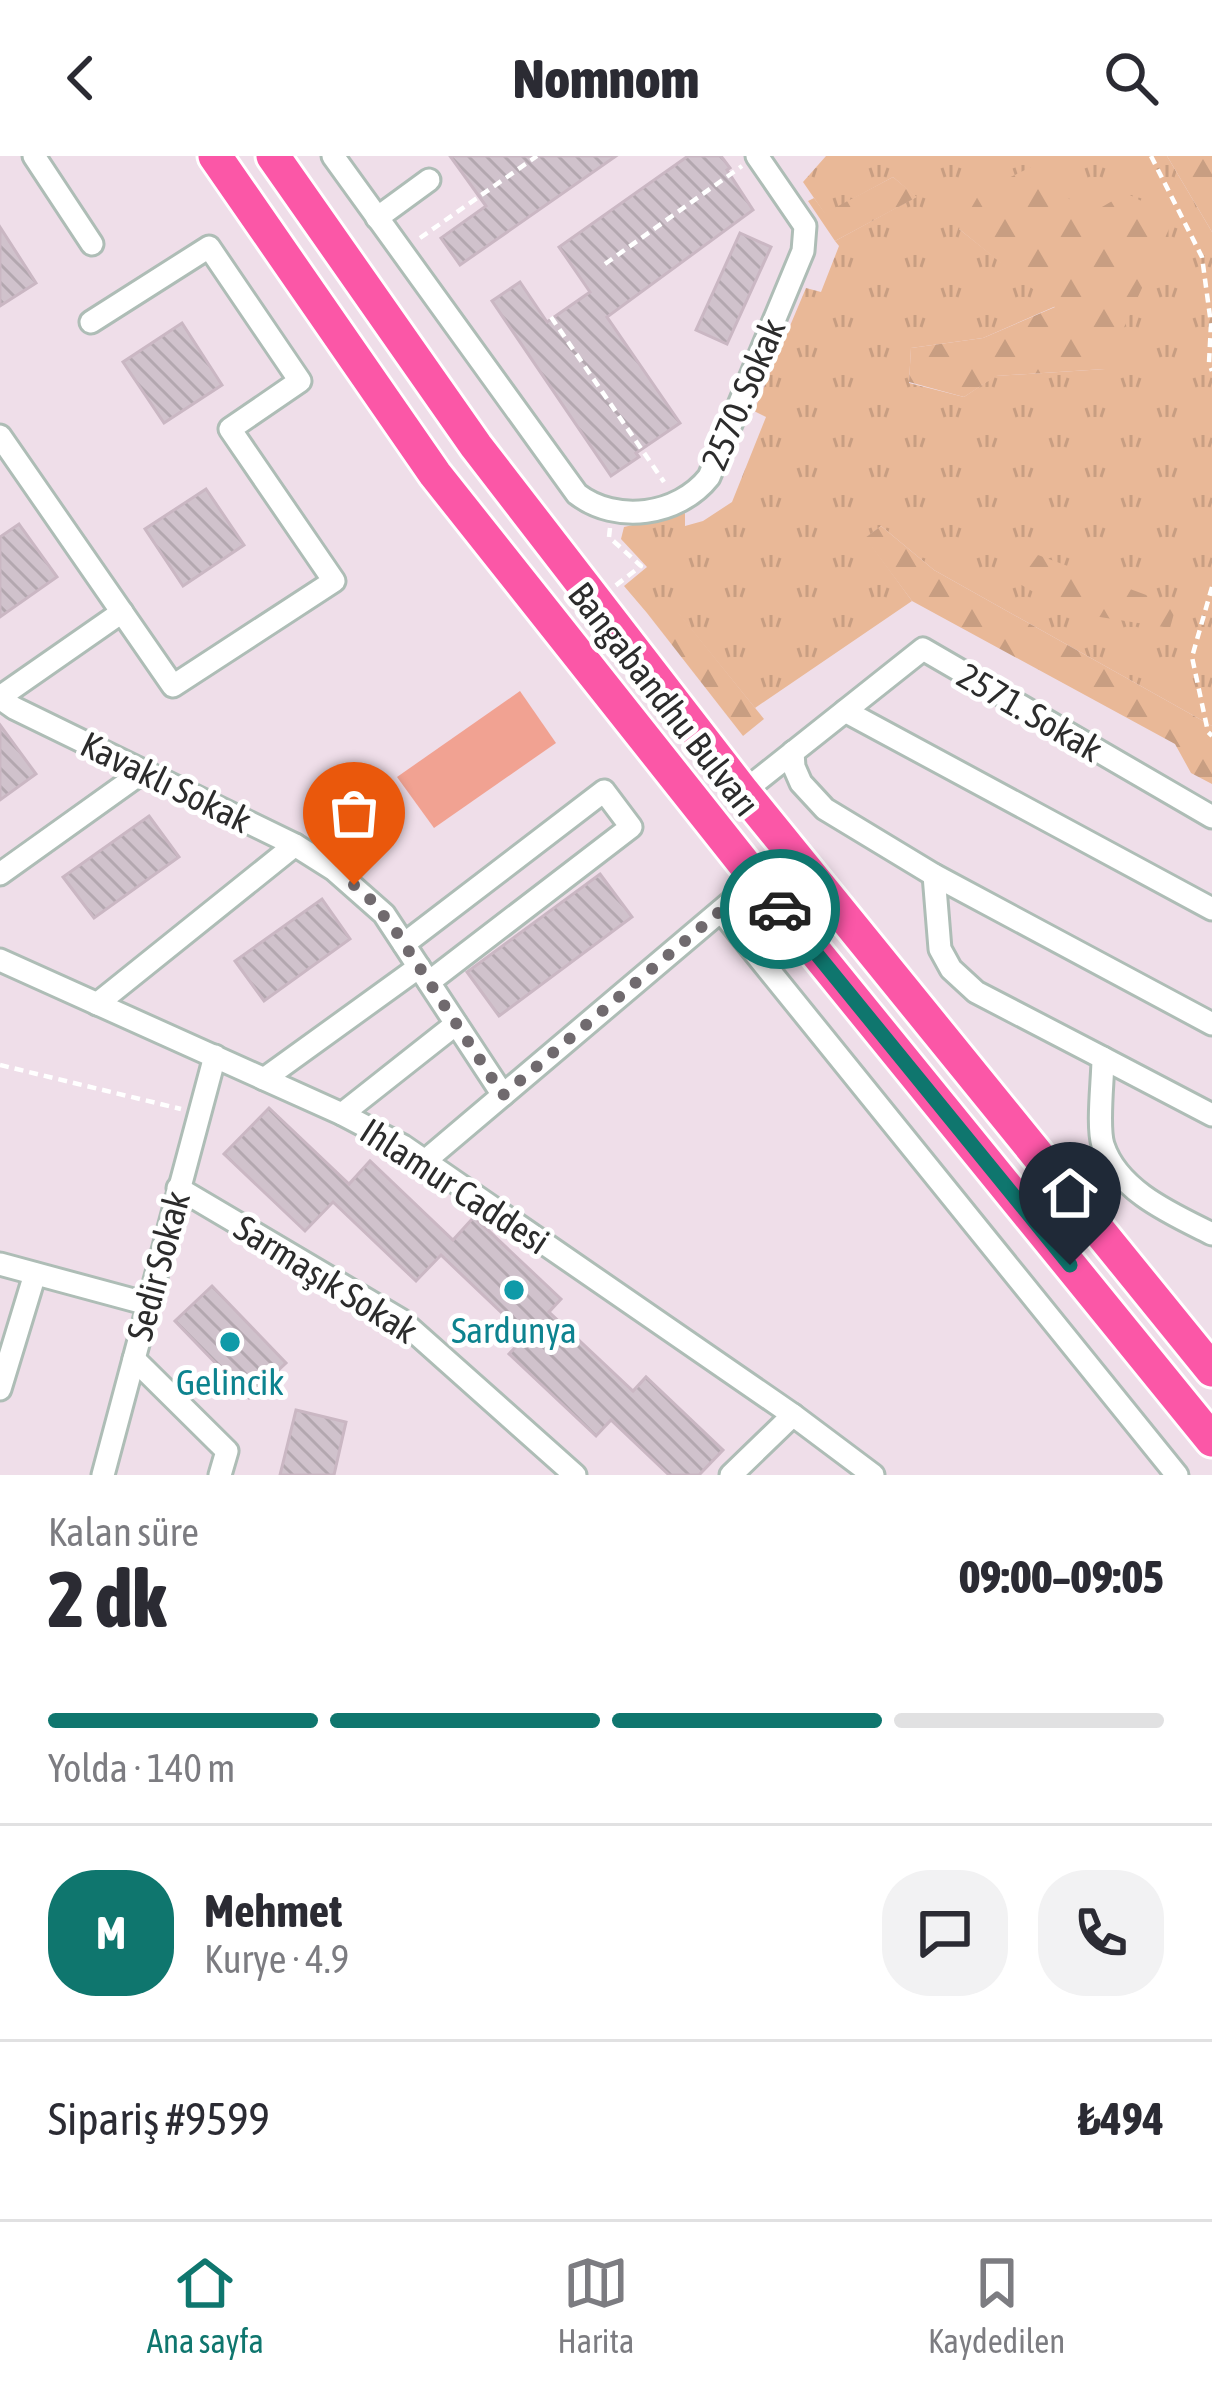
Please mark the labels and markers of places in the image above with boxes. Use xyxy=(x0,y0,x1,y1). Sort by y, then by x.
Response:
pin xyxy=(303,762,405,885)
pin xyxy=(1019,1142,1121,1265)
marker: Sardunya xyxy=(501,1277,527,1303)
place label: Sardunya xyxy=(451,1309,577,1351)
marker: Gelincik xyxy=(217,1329,243,1355)
place label: Gelincik xyxy=(176,1361,284,1403)

